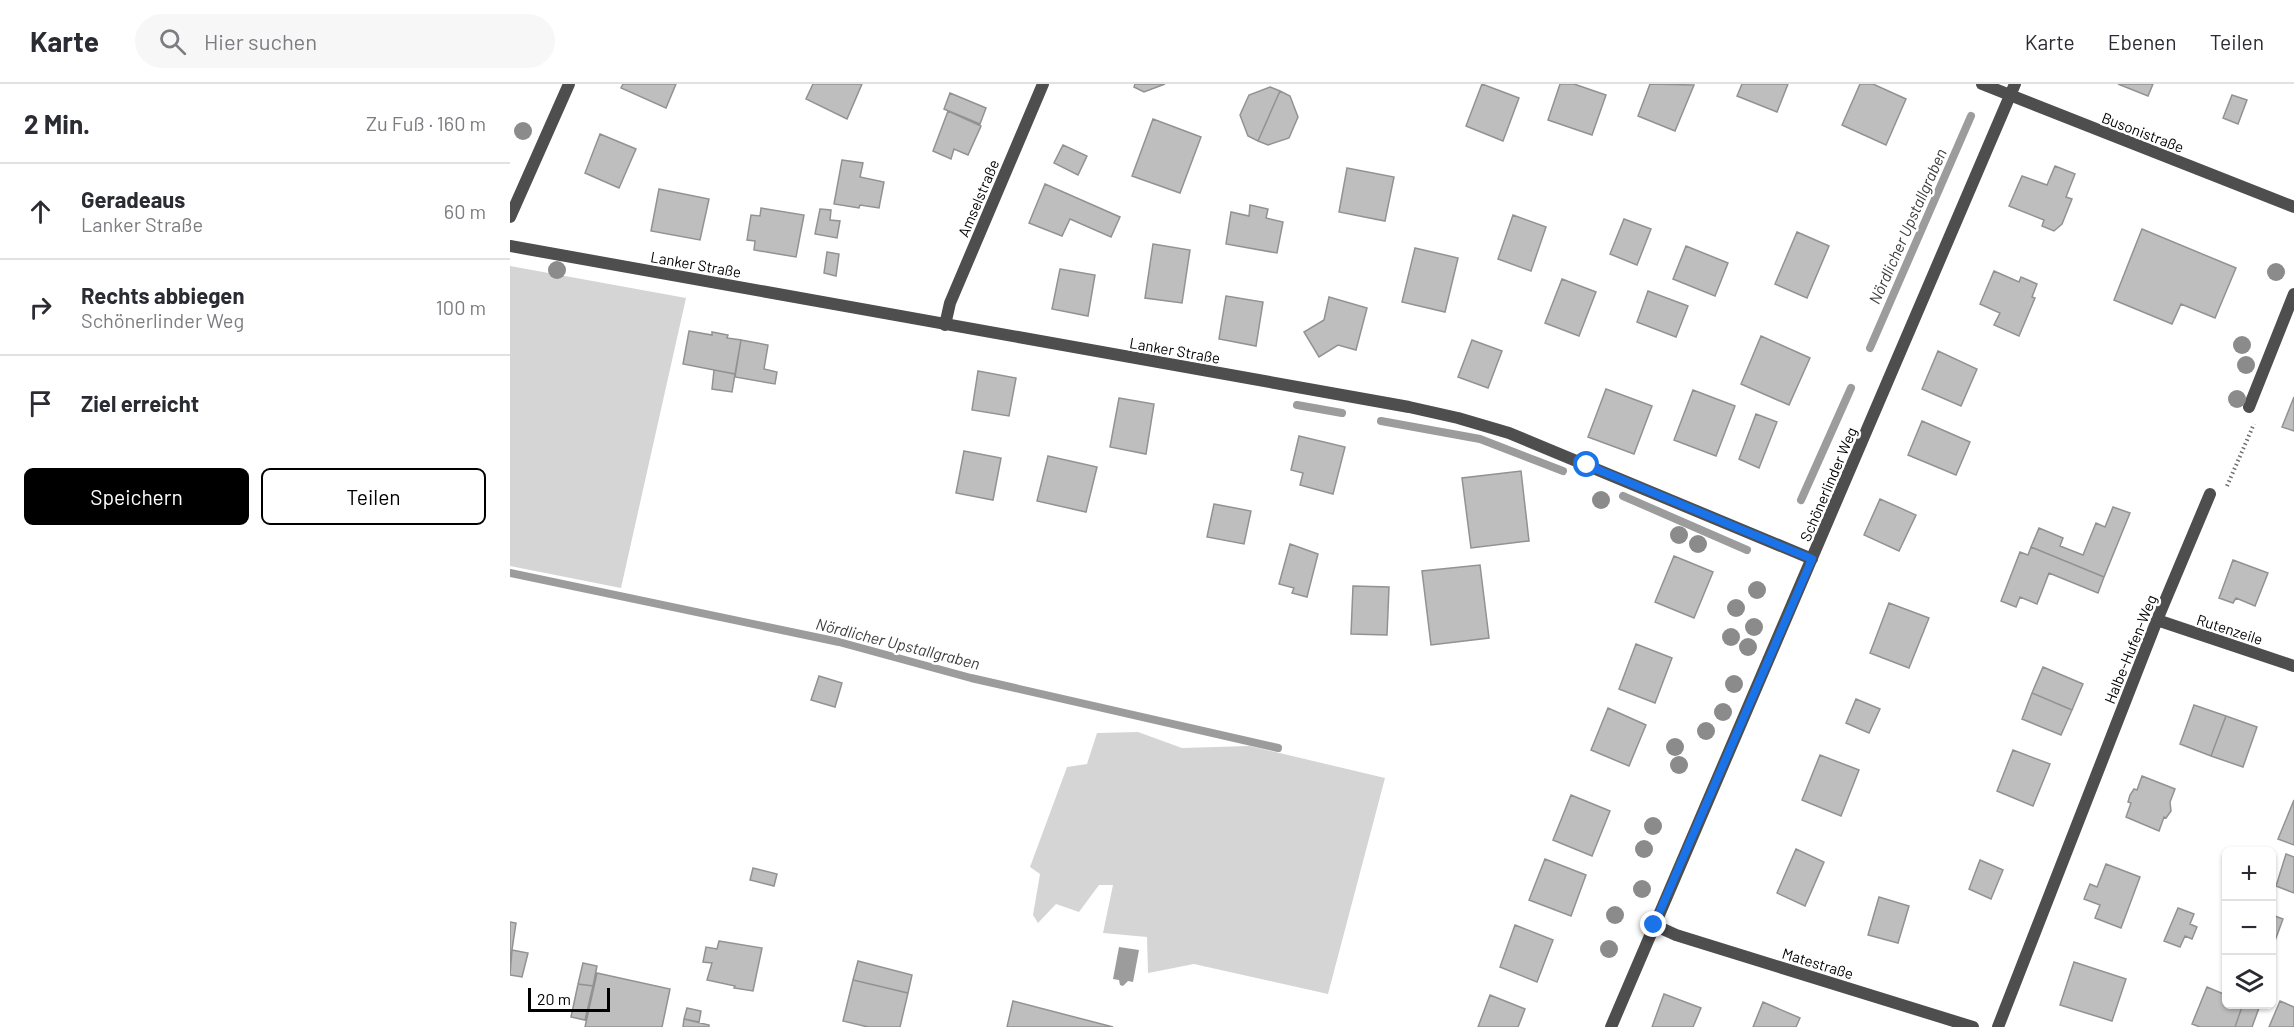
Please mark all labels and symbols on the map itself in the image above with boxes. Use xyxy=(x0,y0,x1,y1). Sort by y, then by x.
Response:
street label: Busonistraße xyxy=(2099,108,2187,156)
water label: Nördlicher Upstallgraben xyxy=(1864,145,1950,307)
street label: Amselstraße xyxy=(954,157,1002,239)
street label: Lanker Straße xyxy=(649,247,743,281)
street label: Lanker Straße xyxy=(1128,333,1222,367)
street label: Schönerlinder Weg xyxy=(1796,424,1860,544)
route start xyxy=(1573,451,1599,477)
street label: Halbe-Hufen-Weg xyxy=(2100,592,2160,706)
street label: Rutenzeile xyxy=(2195,610,2265,648)
water label: Nördlicher Upstallgraben xyxy=(814,613,982,673)
route end xyxy=(1640,911,1666,937)
street label: Matestraße xyxy=(1780,944,1856,982)
scale bar xyxy=(528,985,610,1012)

